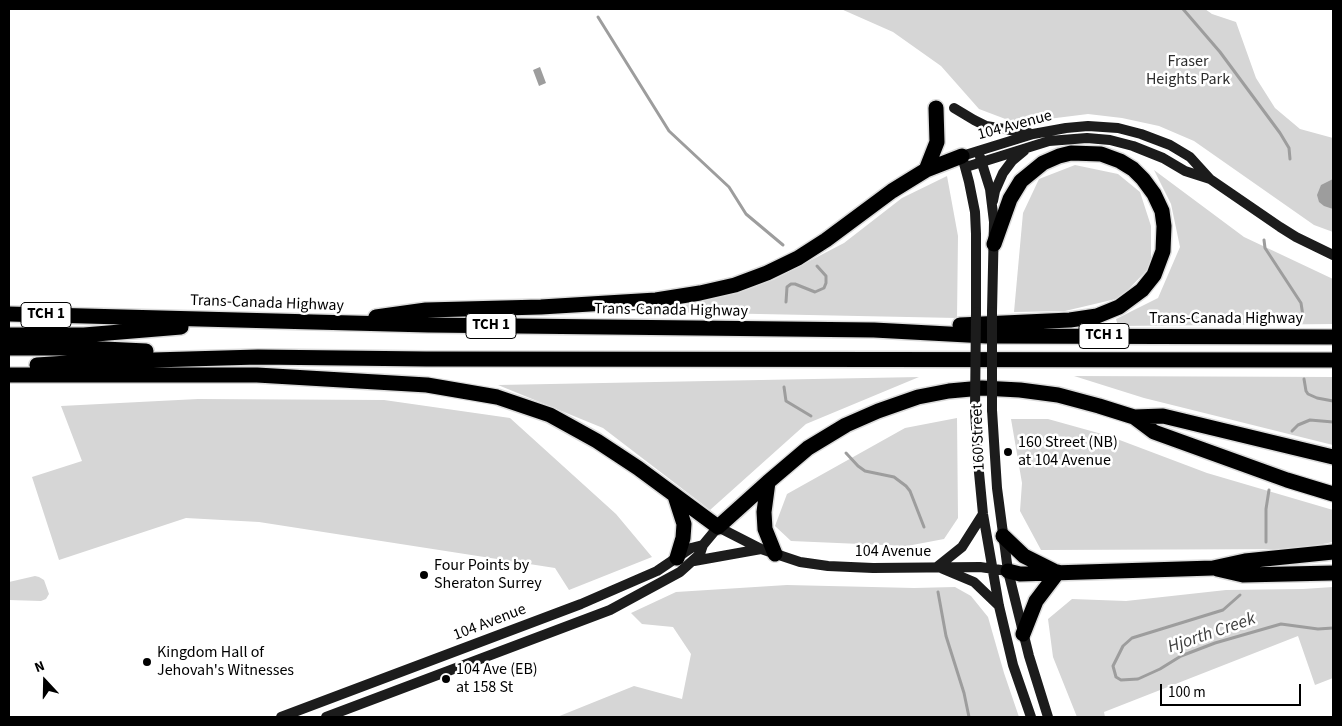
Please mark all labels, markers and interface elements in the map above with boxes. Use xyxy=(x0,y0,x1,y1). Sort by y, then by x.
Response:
park label: Fraser Heights Park xyxy=(1146,52,1230,90)
street label: 104 Avenue xyxy=(976,107,1054,145)
street label: Trans-Canada Highway xyxy=(190,292,344,316)
street label: Trans-Canada Highway xyxy=(594,300,748,322)
road number: TCH 1 xyxy=(21,302,71,328)
street label: Trans-Canada Highway xyxy=(1149,309,1303,329)
road number: TCH 1 xyxy=(466,314,516,338)
road number: TCH 1 xyxy=(1079,324,1129,348)
street label: 160 Street xyxy=(968,403,990,471)
place label: 160 Street (NB) at 104 Avenue xyxy=(1018,433,1118,471)
marker: 160 Street (NB) at 104 Avenue xyxy=(1002,446,1014,458)
street label: 104 Avenue xyxy=(855,542,931,562)
place label: Four Points by Sheraton Surrey xyxy=(434,556,542,594)
marker: Four Points by Sheraton Surrey xyxy=(418,569,430,581)
street label: 104 Avenue xyxy=(451,600,529,646)
water label: Hjorth Creek xyxy=(1165,609,1259,659)
place label: Kingdom Hall of Jehovah's Witnesses xyxy=(157,643,294,681)
north arrow xyxy=(20,656,70,706)
text: N xyxy=(32,656,48,678)
marker: Kingdom Hall of Jehovah's Witnesses xyxy=(141,656,153,668)
place label: 104 Ave (EB) at 158 St xyxy=(456,660,538,698)
marker: 104 Ave (EB) at 158 St xyxy=(440,673,452,685)
scale bar xyxy=(1162,674,1303,706)
text: 100 m xyxy=(1168,682,1206,703)

